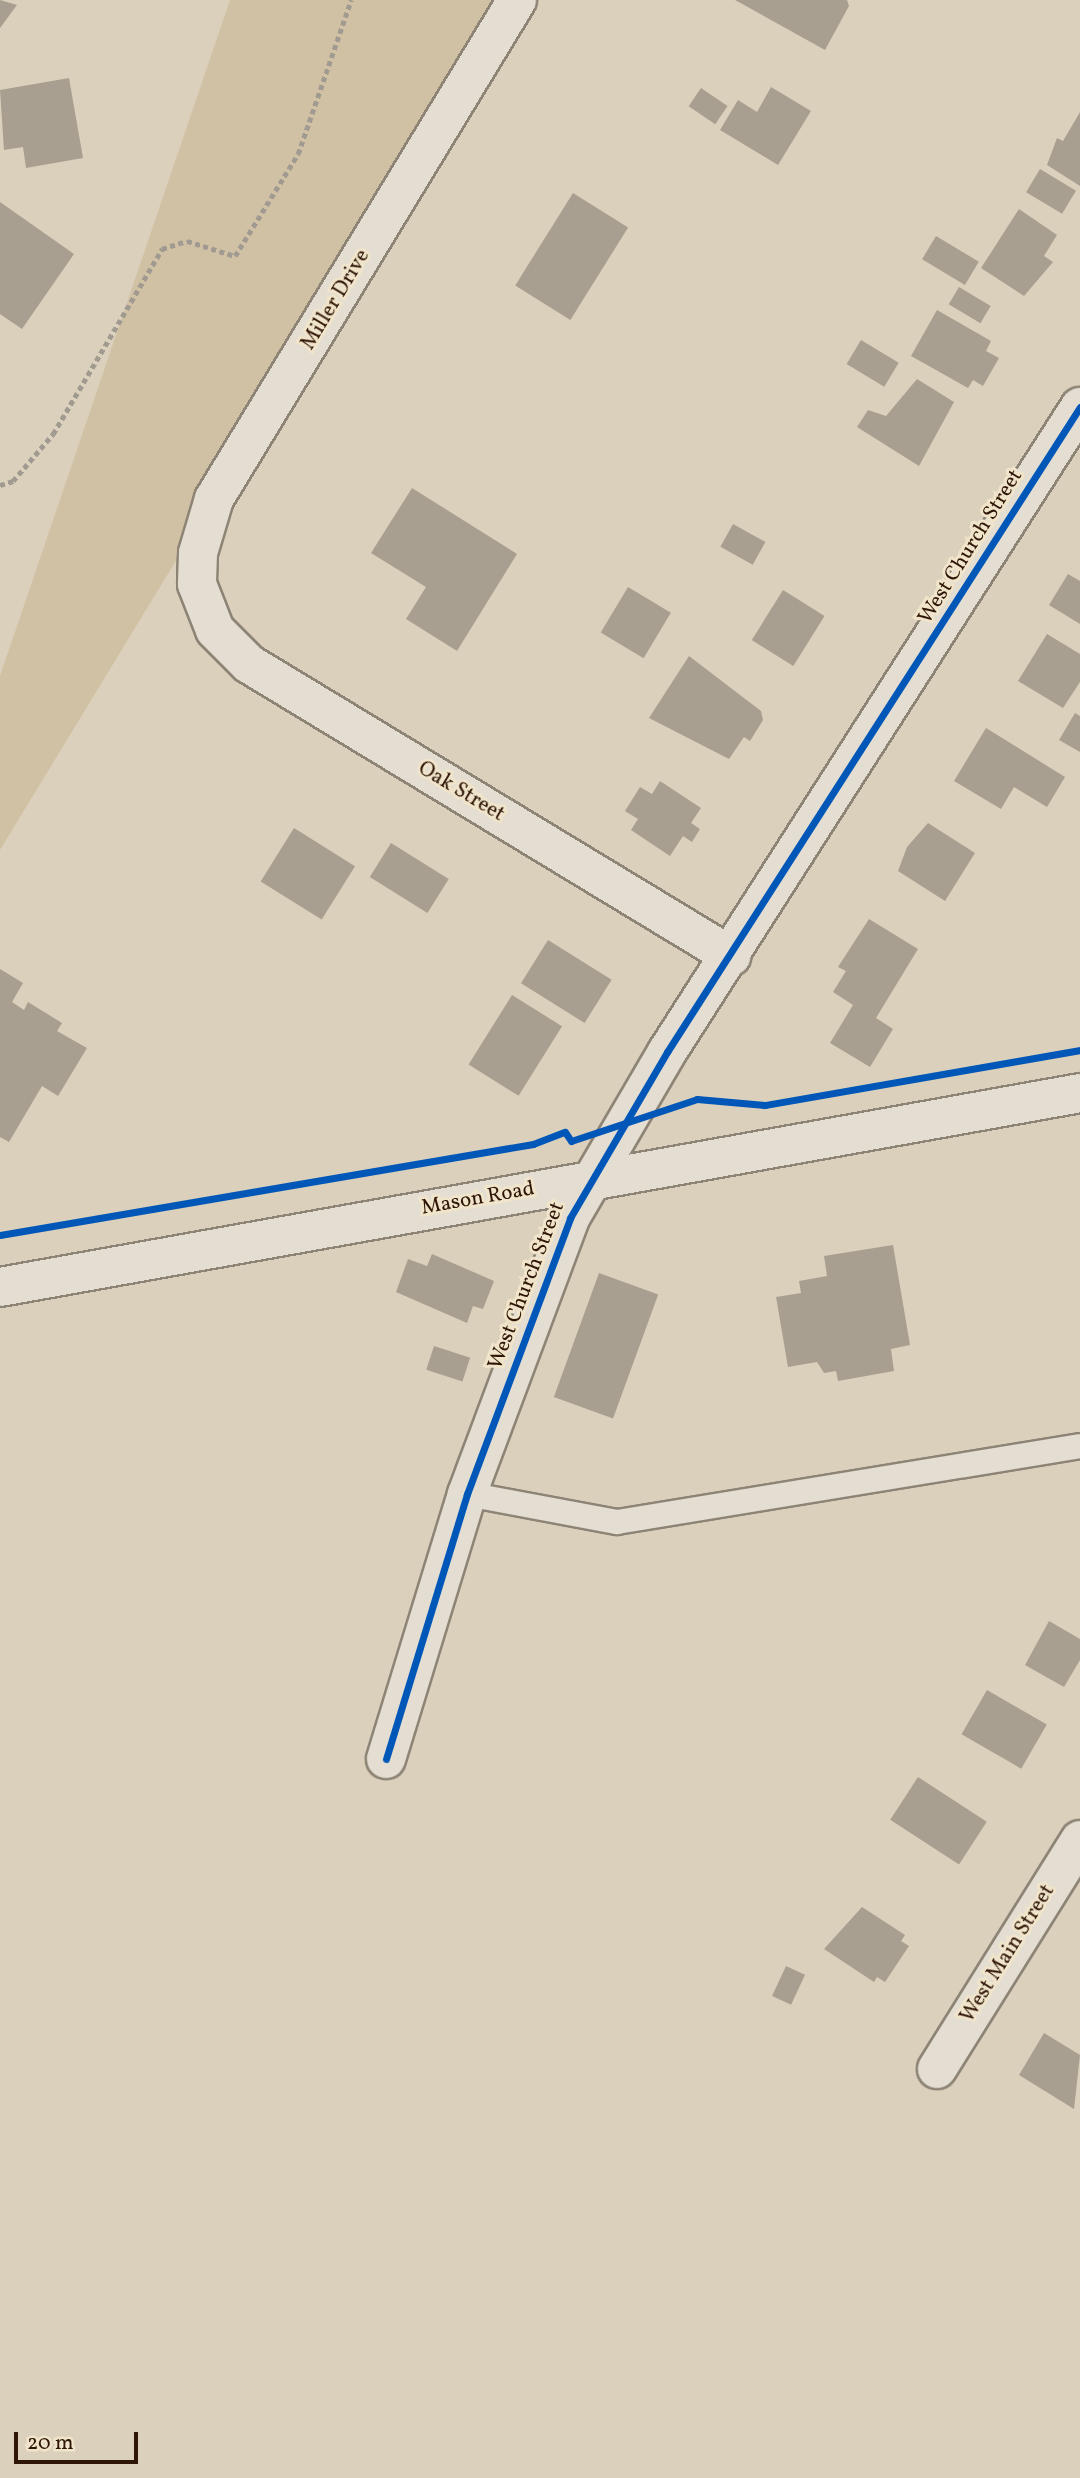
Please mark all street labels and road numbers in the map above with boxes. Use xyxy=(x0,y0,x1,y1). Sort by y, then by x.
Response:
street label: Miller Drive xyxy=(296,245,376,355)
street label: West Church Street xyxy=(913,465,1029,629)
street label: Oak Street xyxy=(413,756,509,828)
street label: Mason Road xyxy=(420,1177,536,1221)
street label: West Church Street xyxy=(483,1199,571,1373)
street label: West Main Street xyxy=(955,1880,1061,2028)

